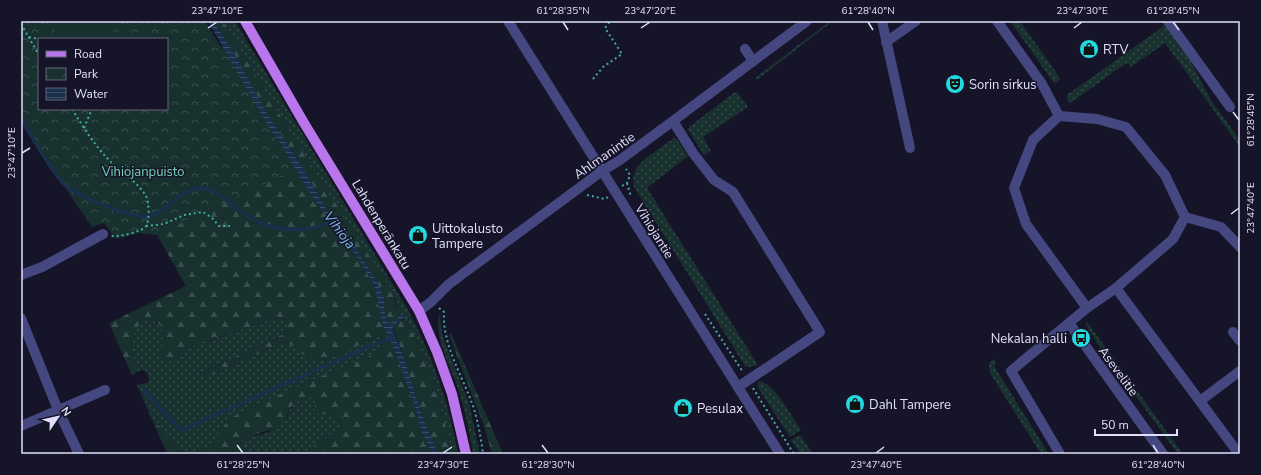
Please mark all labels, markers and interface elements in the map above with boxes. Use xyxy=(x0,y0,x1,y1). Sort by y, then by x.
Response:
text: 23°47'10"E xyxy=(191,4,243,18)
text: 61°28'35"N xyxy=(536,4,590,18)
text: 23°47'20"E xyxy=(624,4,676,18)
text: 61°28'40"N xyxy=(841,4,895,18)
text: 23°47'30"E xyxy=(1056,4,1108,18)
text: 61°28'45"N xyxy=(1146,4,1200,18)
legend xyxy=(38,38,168,110)
shop icon: RTV xyxy=(1078,38,1100,60)
place label: RTV xyxy=(1103,41,1128,59)
text: Road xyxy=(74,46,102,62)
text: Park xyxy=(74,66,99,82)
theatre icon: Sorin sirkus xyxy=(944,73,966,95)
place label: Sorin sirkus xyxy=(969,76,1037,94)
text: Water xyxy=(74,86,108,102)
text: 61°28'45"N xyxy=(1244,93,1258,147)
text: 23°47'10"E xyxy=(5,127,19,179)
street label: Ahlmanintie xyxy=(570,128,639,184)
park label: Vihiojanpuisto xyxy=(101,163,184,181)
street label: Lahdenperänkatu xyxy=(347,176,415,273)
text: 23°47'40"E xyxy=(1244,182,1258,234)
street label: Vihiojantie xyxy=(630,200,678,262)
water label: Vihioja xyxy=(319,208,360,253)
place label: Uittokalusto Tampere xyxy=(432,220,503,253)
shop icon: Uittokalusto Tampere xyxy=(407,224,429,246)
bus stop icon: Nekalan halli xyxy=(1070,327,1092,349)
place label: Nekalan halli xyxy=(991,330,1067,348)
street label: Asevelitie xyxy=(1094,343,1142,400)
shop icon: Dahl Tampere xyxy=(844,393,866,415)
place label: Dahl Tampere xyxy=(869,396,951,414)
north arrow xyxy=(38,397,78,437)
shop icon: Pesulax xyxy=(672,397,694,419)
place label: Pesulax xyxy=(697,400,743,418)
text: N xyxy=(57,404,74,419)
scale bar xyxy=(1095,411,1177,437)
text: 50 m xyxy=(1101,417,1129,433)
text: 61°28'25"N xyxy=(216,458,270,472)
text: 23°47'30"E xyxy=(417,458,469,472)
text: 61°28'30"N xyxy=(521,458,575,472)
text: 23°47'40"E xyxy=(850,458,902,472)
text: 61°28'40"N xyxy=(1131,458,1185,472)

